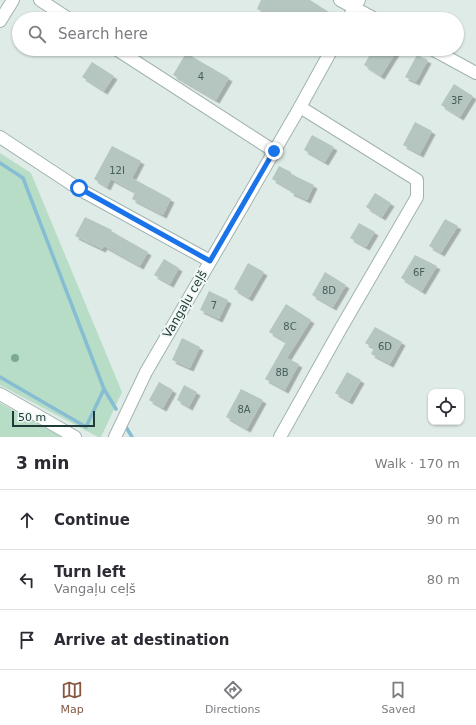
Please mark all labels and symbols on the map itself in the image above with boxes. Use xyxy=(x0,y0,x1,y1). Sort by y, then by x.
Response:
house number: 4 xyxy=(198,71,204,82)
house number: 3F xyxy=(451,95,463,106)
route end xyxy=(265,142,283,160)
house number: 12I xyxy=(109,165,125,176)
route start xyxy=(70,179,88,197)
house number: 6F xyxy=(413,267,425,278)
street label: Vangaļu ceļš xyxy=(160,268,210,340)
house number: 8D xyxy=(322,285,336,296)
house number: 7 xyxy=(211,300,217,311)
house number: 8C xyxy=(283,321,297,332)
house number: 6D xyxy=(378,341,392,352)
house number: 8B xyxy=(275,367,289,378)
house number: 8A xyxy=(237,404,251,415)
scale bar xyxy=(12,409,95,428)

